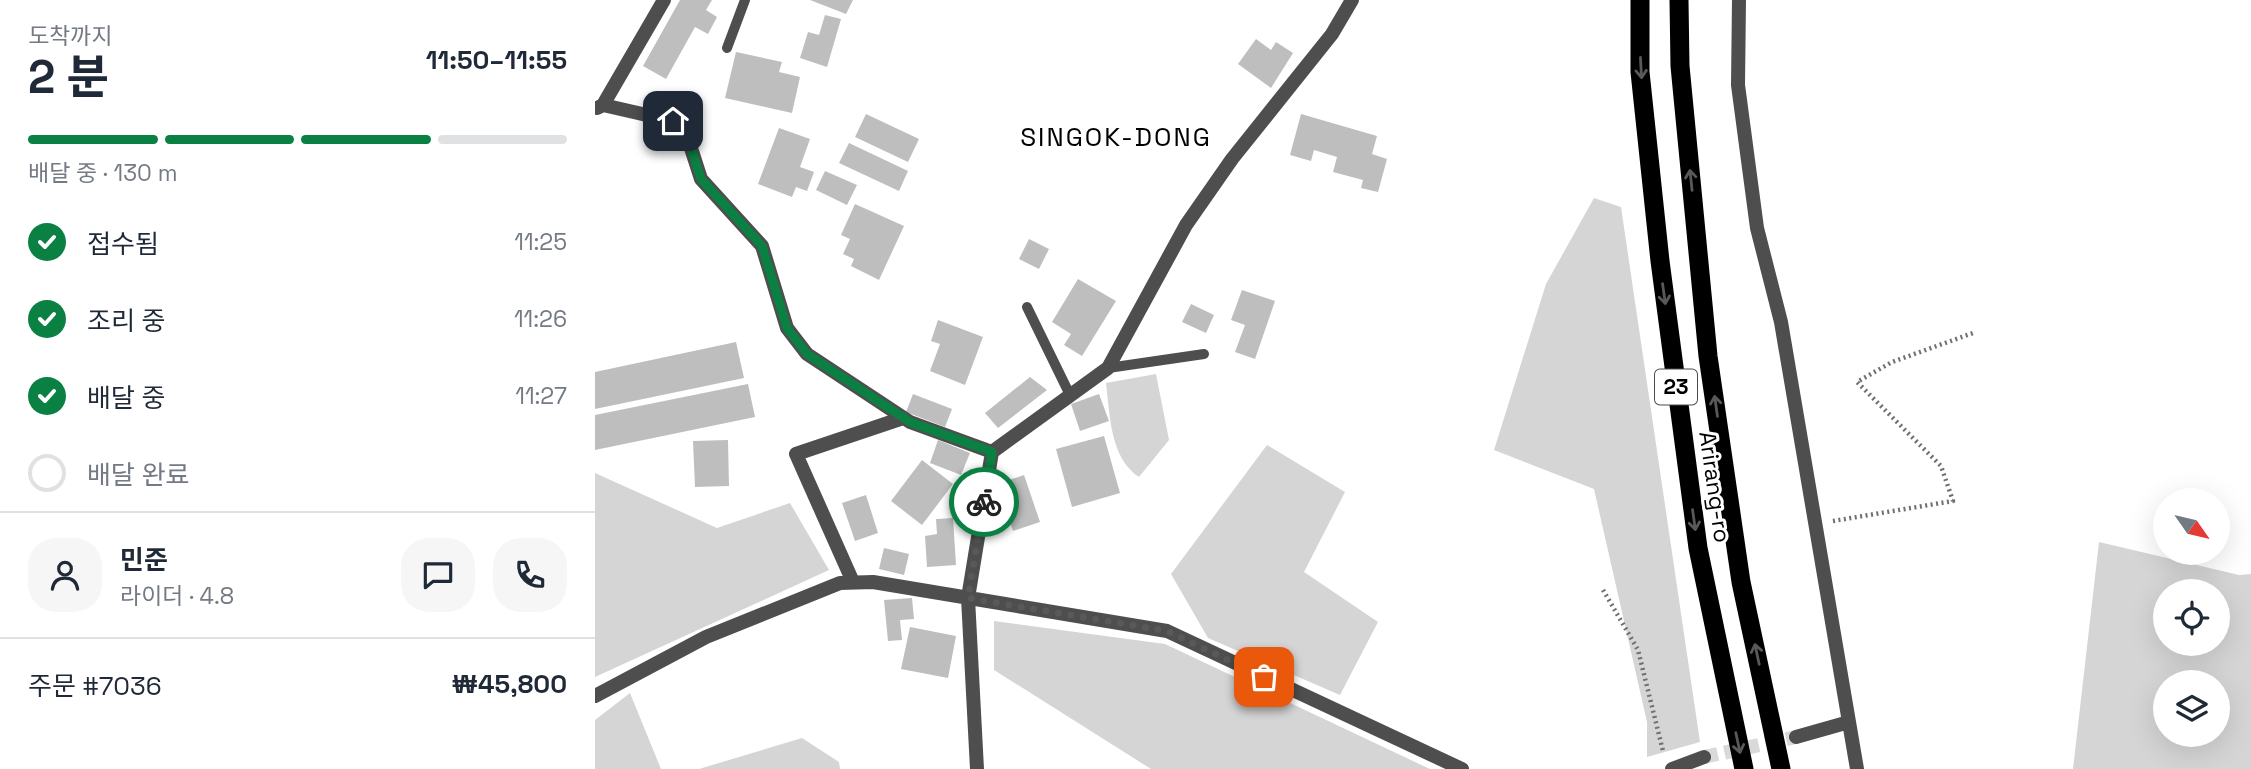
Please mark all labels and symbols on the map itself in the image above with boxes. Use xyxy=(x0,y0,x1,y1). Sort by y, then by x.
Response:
one-way arrow xyxy=(1634,56,1647,79)
pin xyxy=(643,91,703,151)
district label: SINGOK-DONG xyxy=(1020,120,1212,154)
one-way arrow xyxy=(1684,169,1697,191)
one-way arrow xyxy=(1658,283,1671,305)
road number: 23 xyxy=(1655,370,1697,404)
one-way arrow xyxy=(1709,395,1722,418)
street label: Arirang-ro xyxy=(1692,429,1738,545)
courier xyxy=(949,467,1019,537)
north arrow xyxy=(2153,488,2229,565)
one-way arrow xyxy=(1688,508,1701,531)
one-way arrow xyxy=(1749,643,1763,666)
pin xyxy=(1234,647,1294,707)
one-way arrow xyxy=(1732,731,1746,754)

